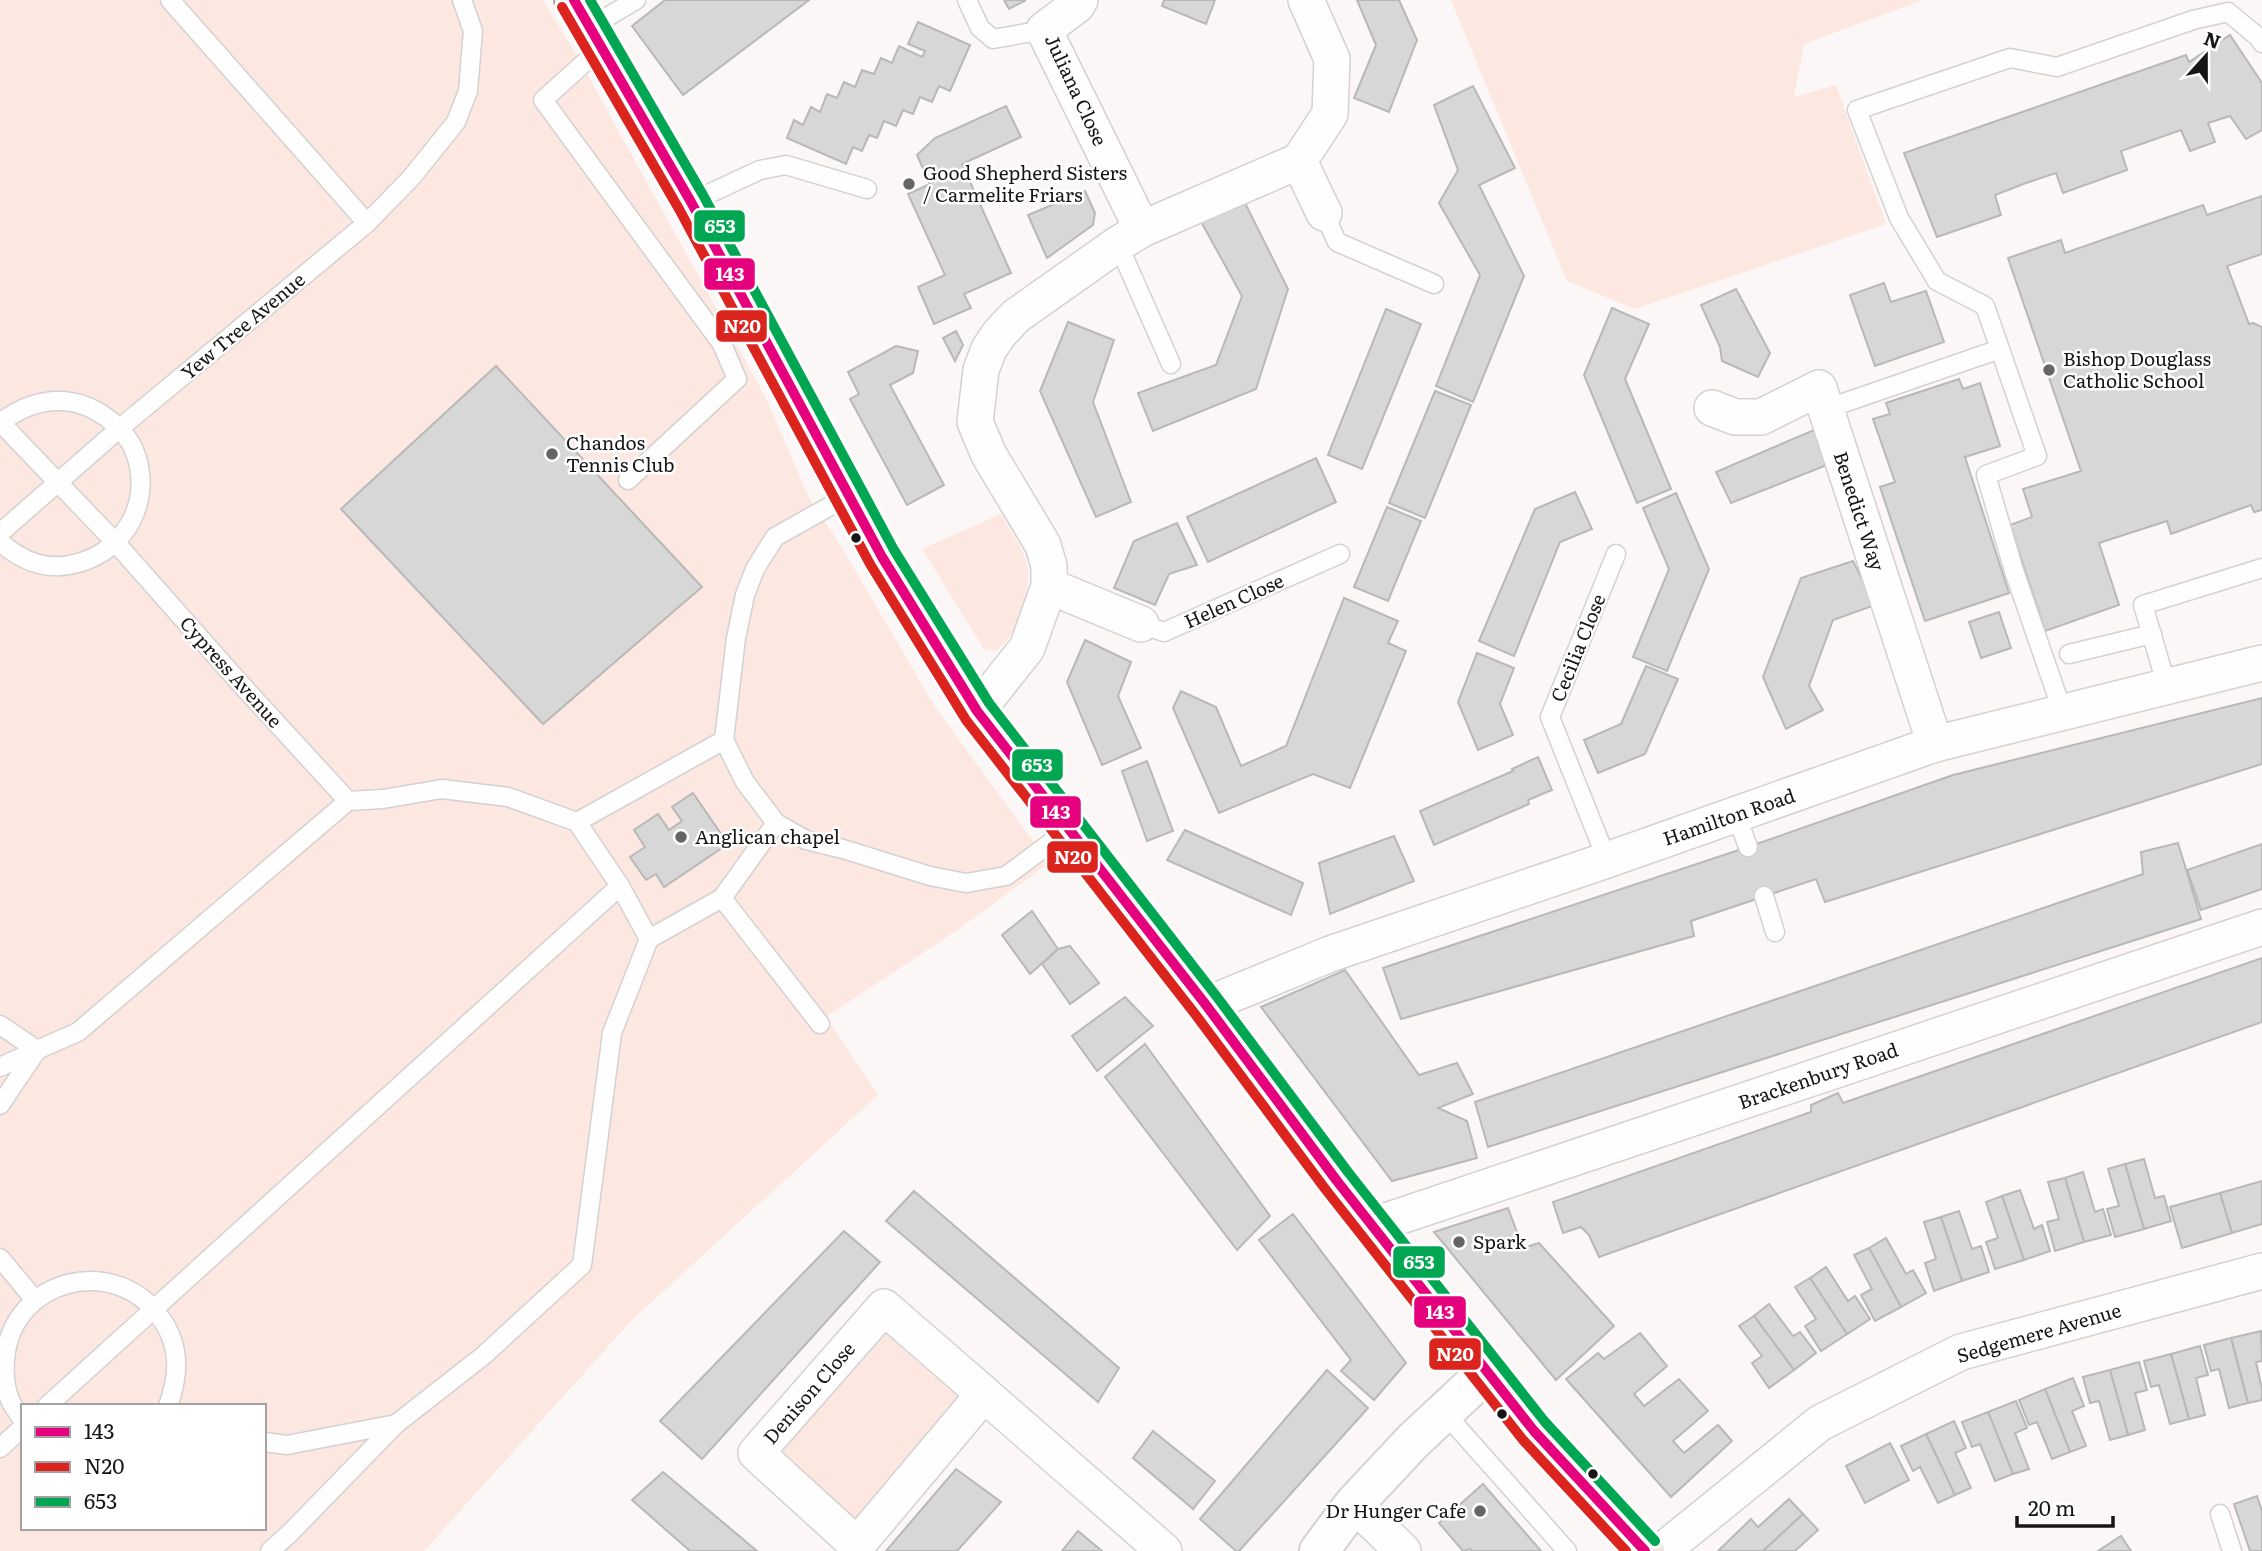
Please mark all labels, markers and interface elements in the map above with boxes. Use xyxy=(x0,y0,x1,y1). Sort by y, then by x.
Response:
north arrow xyxy=(2171,21,2241,91)
text: N xyxy=(2200,23,2225,55)
street label: Juliana Close xyxy=(1039,29,1115,150)
place label: Good Shepherd Sisters / Carmelite Friars xyxy=(923,158,1128,208)
marker: Good Shepherd Sisters / Carmelite Friars xyxy=(901,176,917,192)
line badge: 653 xyxy=(693,209,746,243)
text: 653 xyxy=(704,211,736,239)
line badge: 143 xyxy=(703,257,756,291)
text: 143 xyxy=(715,259,745,287)
street label: Yew Tree Avenue xyxy=(174,265,311,386)
line badge: N20 xyxy=(715,309,768,343)
text: N20 xyxy=(723,311,761,339)
place label: Bishop Douglass Catholic School xyxy=(2063,344,2211,394)
marker: Bishop Douglass Catholic School xyxy=(2041,362,2057,378)
place label: Chandos Tennis Club xyxy=(566,428,674,478)
marker: Chandos Tennis Club xyxy=(544,446,560,462)
street label: Benedict Way xyxy=(1827,447,1892,574)
unlabelled marker xyxy=(849,531,863,545)
street label: Helen Close xyxy=(1179,566,1288,634)
street label: Cecilia Close xyxy=(1543,589,1612,706)
street label: Cypress Avenue xyxy=(174,609,290,733)
line badge: 653 xyxy=(1011,748,1064,782)
text: 653 xyxy=(1021,750,1053,778)
street label: Hamilton Road xyxy=(1659,780,1799,852)
line badge: 143 xyxy=(1029,795,1082,829)
text: 143 xyxy=(1041,797,1071,825)
place label: Anglican chapel xyxy=(695,822,840,850)
marker: Anglican chapel xyxy=(673,829,689,845)
line badge: N20 xyxy=(1046,840,1099,874)
text: N20 xyxy=(1054,842,1092,870)
street label: Brackenbury Road xyxy=(1734,1034,1902,1116)
place label: Spark xyxy=(1473,1227,1527,1255)
marker: Spark xyxy=(1451,1234,1467,1250)
line badge: 653 xyxy=(1392,1245,1446,1279)
text: 653 xyxy=(1403,1247,1435,1275)
line badge: 143 xyxy=(1413,1295,1467,1329)
street label: Sedgemere Avenue xyxy=(1953,1295,2124,1369)
text: 143 xyxy=(1425,1297,1455,1325)
street label: Denison Close xyxy=(756,1335,861,1450)
line badge: N20 xyxy=(1428,1337,1482,1371)
text: N20 xyxy=(1436,1339,1474,1367)
legend xyxy=(21,1404,266,1530)
unlabelled marker xyxy=(1495,1407,1509,1421)
text: 143 xyxy=(84,1414,115,1445)
text: N20 xyxy=(84,1449,124,1480)
unlabelled marker xyxy=(1586,1467,1600,1481)
text: 653 xyxy=(84,1484,117,1515)
scale bar xyxy=(2017,1484,2113,1528)
text: 20 m xyxy=(2028,1491,2075,1522)
place label: Dr Hunger Cafe xyxy=(1325,1496,1466,1524)
marker: Dr Hunger Cafe xyxy=(1472,1503,1488,1519)

